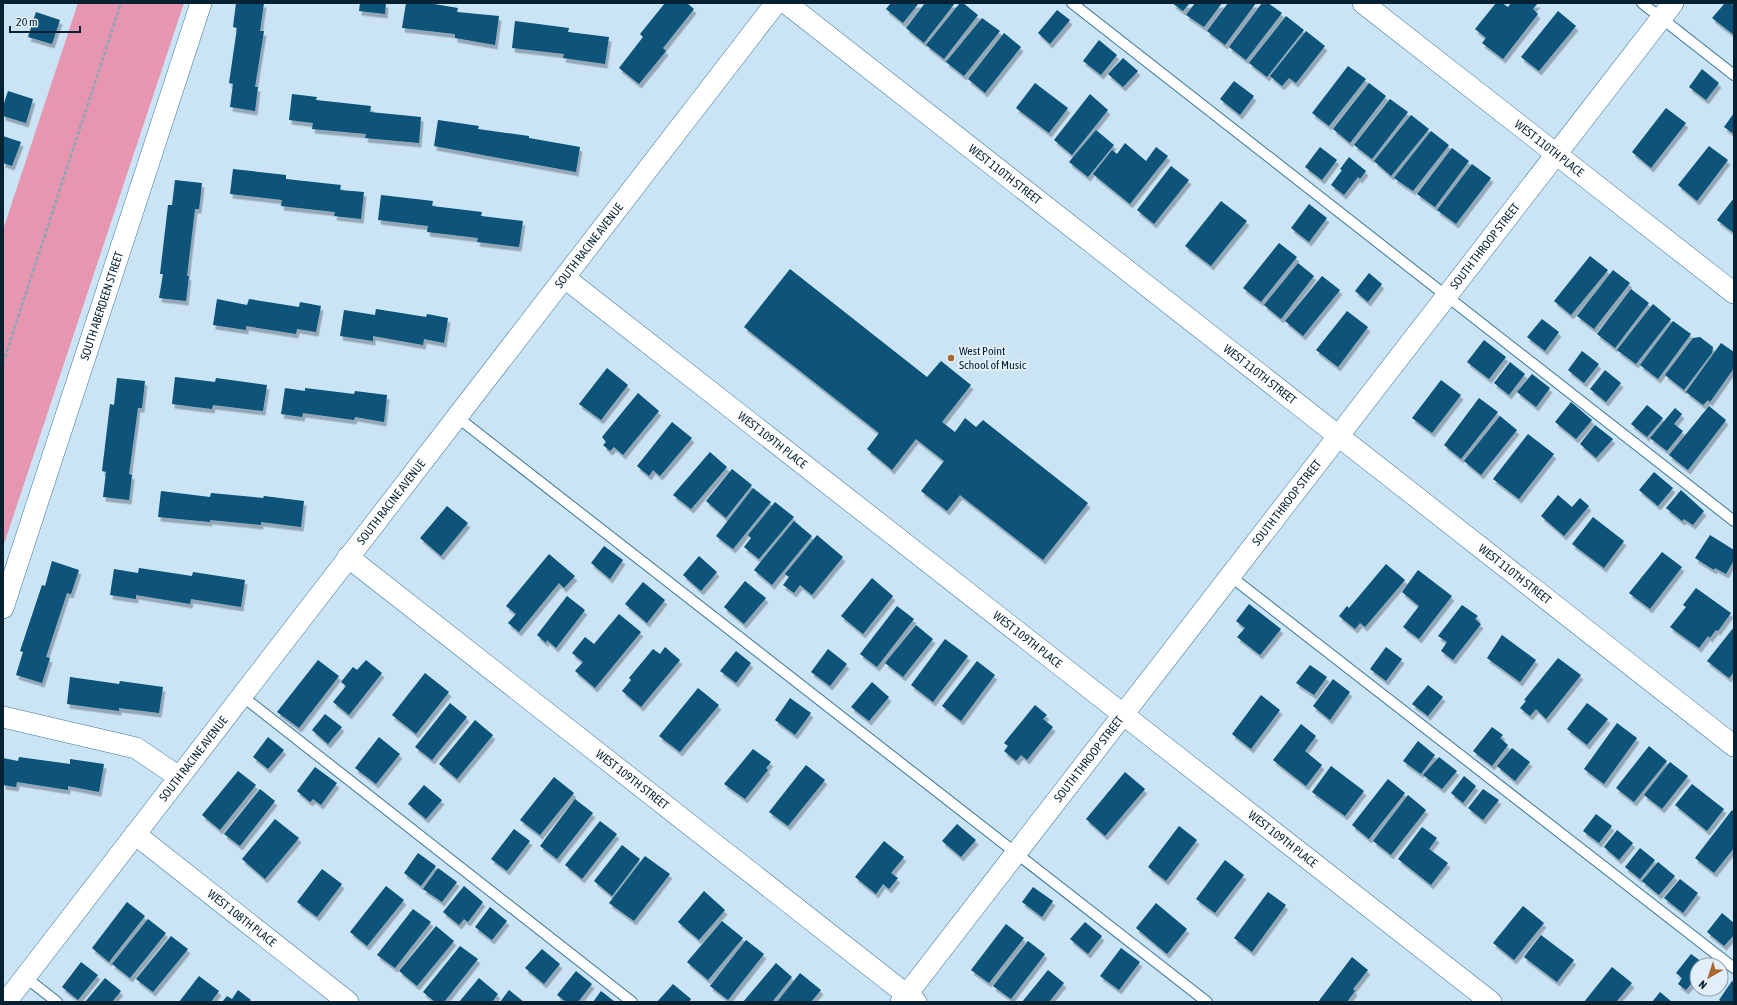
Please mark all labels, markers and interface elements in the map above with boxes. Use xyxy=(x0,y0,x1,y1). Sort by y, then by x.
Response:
scale bar xyxy=(10,8,80,34)
text: 20 m xyxy=(16,15,38,29)
street label: WEST 110TH PLACE xyxy=(1512,117,1586,180)
street label: WEST 110TH STREET xyxy=(966,142,1045,208)
street label: SOUTH RACINE AVENUE xyxy=(552,200,626,291)
street label: SOUTH THROOP STREET xyxy=(1447,200,1523,292)
street label: SOUTH ABERDEEN STREET xyxy=(78,249,126,362)
street label: WEST 110TH STREET xyxy=(1221,342,1300,408)
place label: West Point School of Music xyxy=(959,344,1027,372)
marker: West Point School of Music xyxy=(946,353,956,363)
street label: WEST 109TH PLACE xyxy=(735,409,809,471)
street label: SOUTH THROOP STREET xyxy=(1249,456,1325,548)
street label: SOUTH RACINE AVENUE xyxy=(354,457,428,547)
street label: WEST 110TH STREET xyxy=(1476,541,1555,607)
street label: WEST 109TH PLACE xyxy=(990,608,1065,671)
street label: SOUTH THROOP STREET xyxy=(1051,713,1127,805)
street label: SOUTH RACINE AVENUE xyxy=(156,714,230,804)
street label: WEST 109TH STREET xyxy=(593,747,672,813)
street label: WEST 109TH PLACE xyxy=(1245,808,1320,870)
street label: WEST 108TH PLACE xyxy=(205,887,279,950)
north arrow xyxy=(1689,957,1729,997)
text: N xyxy=(1696,978,1709,991)

